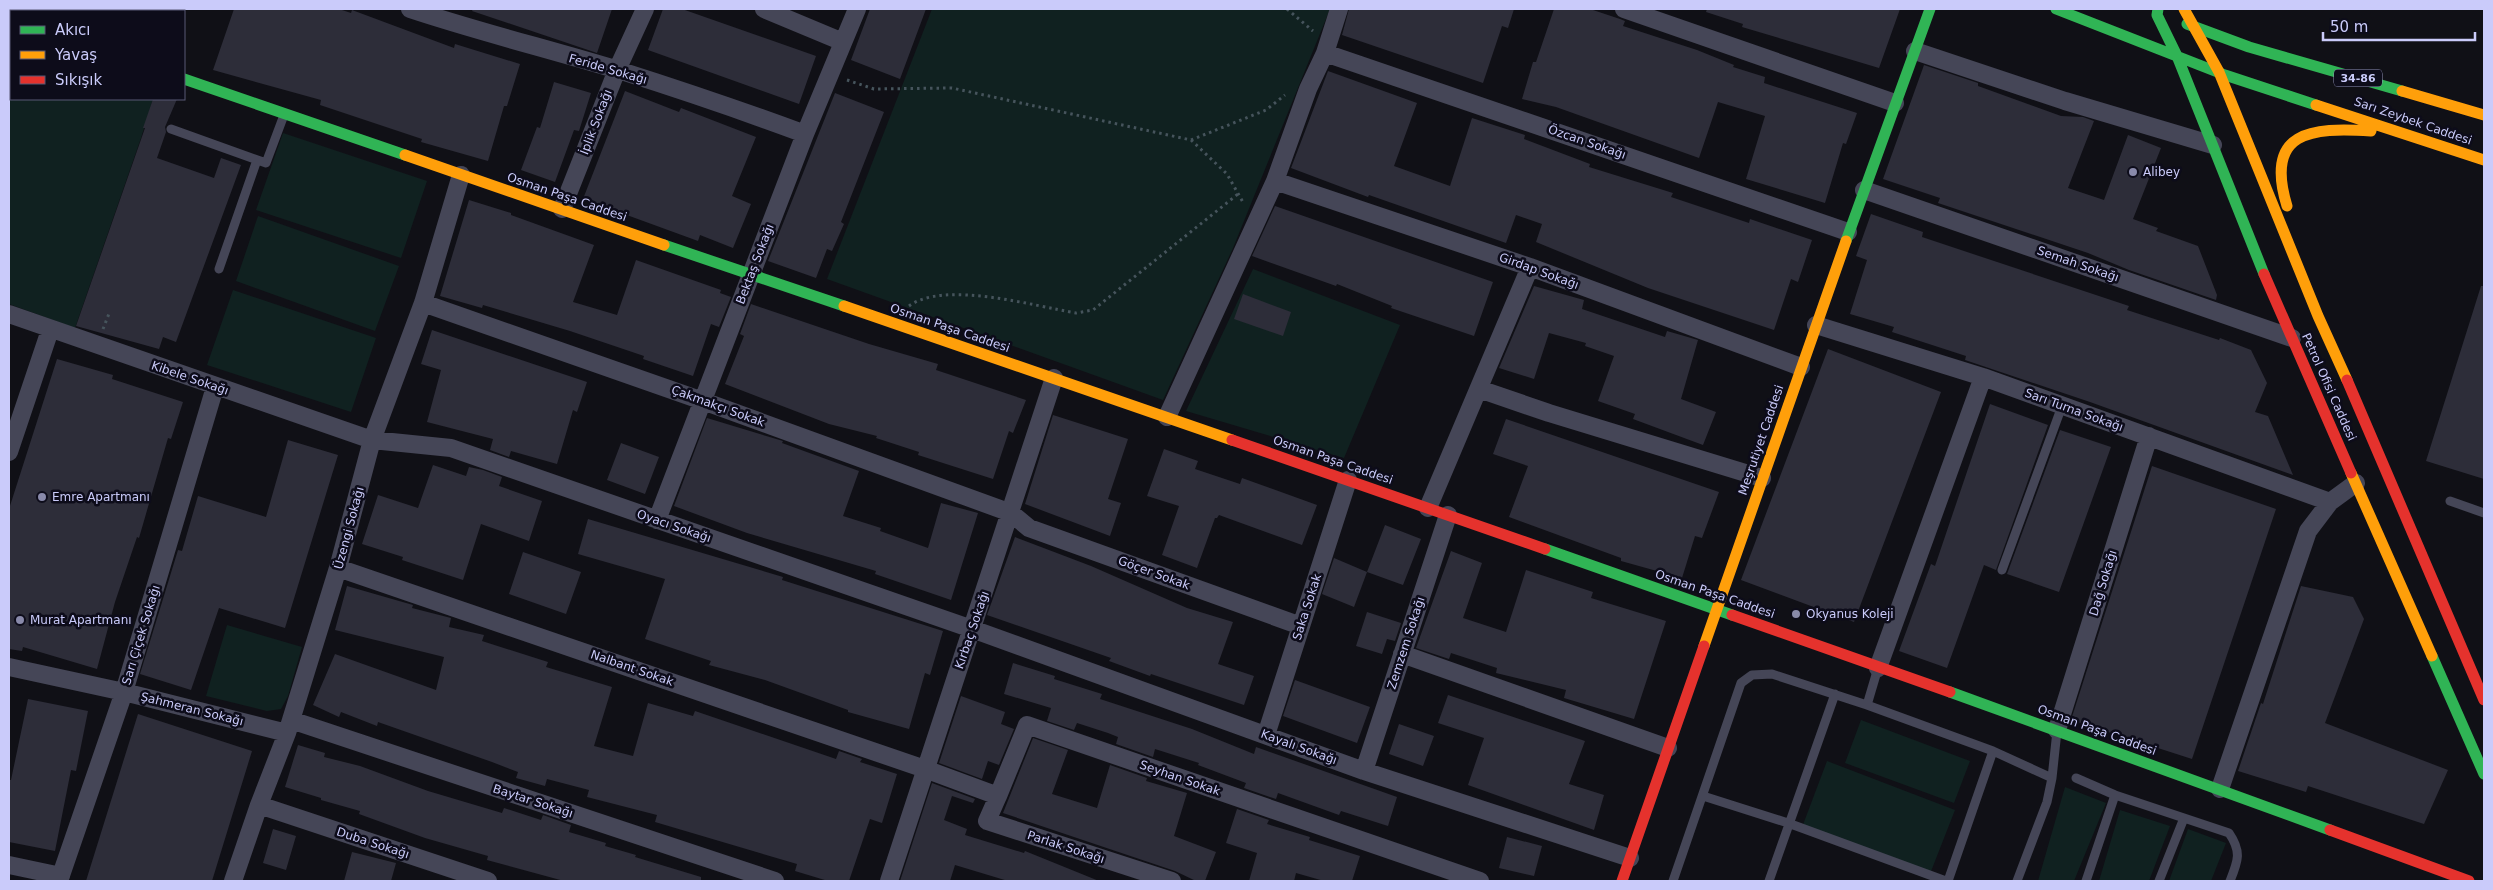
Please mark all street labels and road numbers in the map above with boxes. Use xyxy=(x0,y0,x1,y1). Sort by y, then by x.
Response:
street label: Feride Sokağı xyxy=(567,51,649,87)
road number: 34-86 xyxy=(2334,70,2382,86)
street label: İplik Sokağı xyxy=(576,87,615,157)
street label: Sarı Zeybek Caddesi xyxy=(2352,94,2474,148)
street label: Özcan Sokağı xyxy=(1546,120,1628,162)
street label: Osman Paşa Caddesi xyxy=(505,170,629,224)
street label: Bektaş Sokağı xyxy=(733,222,777,306)
street label: Semah Sokağı xyxy=(2035,243,2121,285)
street label: Girdap Sokağı xyxy=(1497,250,1581,292)
street label: Osman Paşa Caddesi xyxy=(888,301,1012,355)
street label: Petrol Ofisi Caddesi xyxy=(2299,331,2359,443)
street label: Kibele Sokağı xyxy=(150,358,230,398)
street label: Çakmakçı Sokak xyxy=(669,383,767,429)
street label: Meşrutiyet Caddesi xyxy=(1736,383,1786,497)
street label: Sarı Turna Sokağı xyxy=(2023,386,2125,434)
street label: Osman Paşa Caddesi xyxy=(1271,433,1395,487)
street label: Üzengi Sokağı xyxy=(329,485,367,571)
street label: Oyacı Sokağı xyxy=(635,507,713,545)
street label: Dağ Sokağı xyxy=(2086,548,2120,618)
street label: Göçer Sokak xyxy=(1116,554,1192,592)
street label: Osman Paşa Caddesi xyxy=(1653,567,1777,621)
street label: Saka Sokak xyxy=(1290,572,1324,642)
street label: Sarı Çiçek Sokağı xyxy=(119,583,163,687)
street label: Kırbaç Sokağı xyxy=(952,589,992,671)
street label: Zemzem Sokağı xyxy=(1384,595,1428,691)
street label: Nalbant Sokak xyxy=(589,647,675,689)
street label: Şahmeran Sokağı xyxy=(139,689,245,729)
street label: Osman Paşa Caddesi xyxy=(2036,702,2158,758)
street label: Kayalı Sokağı xyxy=(1259,727,1339,767)
street label: Seyhan Sokak xyxy=(1138,758,1222,798)
street label: Baytar Sokağı xyxy=(491,781,575,821)
street label: Duba Sokağı xyxy=(335,825,411,861)
street label: Parlak Sokağı xyxy=(1026,828,1106,866)

